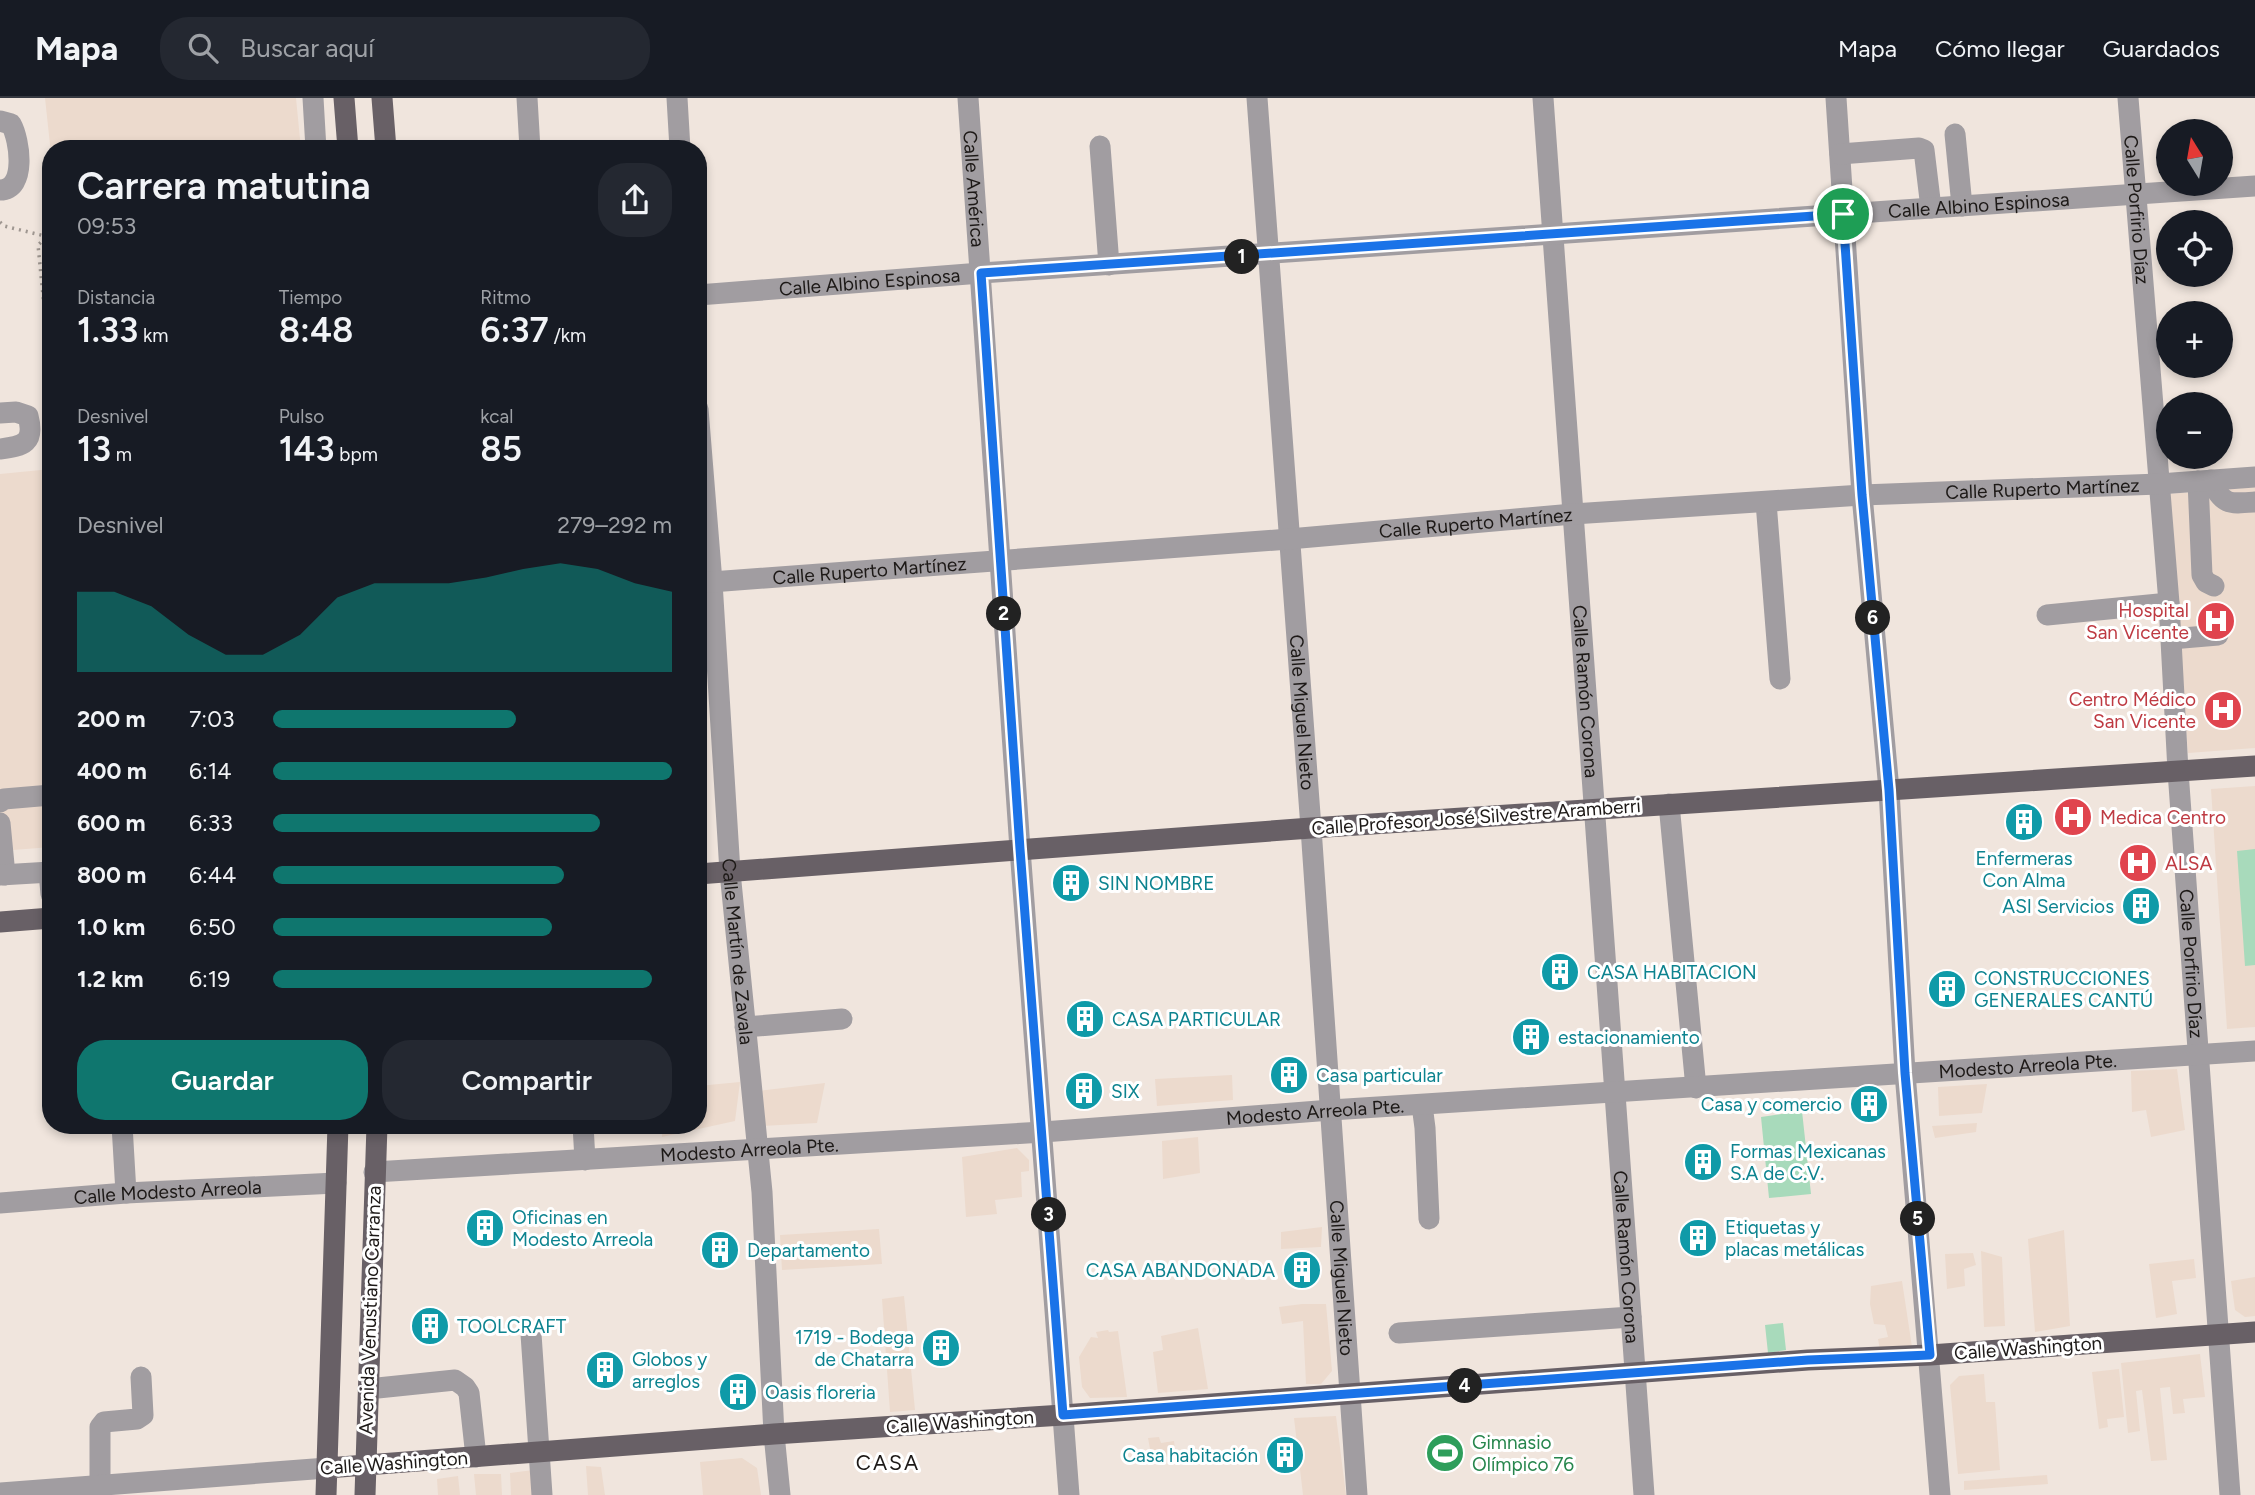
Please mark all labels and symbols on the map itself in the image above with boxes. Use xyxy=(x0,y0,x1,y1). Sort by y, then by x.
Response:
north arrow xyxy=(2156,119,2233,196)
street label: Calle América xyxy=(959,130,990,248)
street label: Calle Porfirio Díaz xyxy=(2120,134,2155,285)
pin xyxy=(1813,184,1873,244)
street label: Calle Albino Espinosa xyxy=(1887,187,2070,223)
pin: 1 xyxy=(1224,240,1260,274)
street label: Calle Albino Espinosa xyxy=(778,263,961,300)
street label: Calle Ruperto Martínez xyxy=(1945,473,2140,503)
street label: Calle Ruperto Martínez xyxy=(1378,503,1574,543)
street label: Calle Ruperto Martínez xyxy=(772,552,967,589)
pin: 2 xyxy=(986,596,1021,632)
place label: Hospital San Vicente xyxy=(2086,599,2189,644)
hospital icon: Hospital San Vicente xyxy=(2195,600,2237,642)
pin: 6 xyxy=(1856,601,1890,636)
street label: Calle Ramón Corona xyxy=(1568,604,1604,779)
street label: Calle Miguel Nieto xyxy=(1285,634,1320,791)
place label: Centro Médico San Vicente xyxy=(2069,688,2196,733)
hospital icon: Centro Médico San Vicente xyxy=(2202,689,2244,731)
street label: Calle Profesor José Silvestre Aramberri xyxy=(1311,794,1641,840)
hospital icon: Medica Centro xyxy=(2052,796,2094,838)
building icon: Enfermeras Con Alma xyxy=(2003,801,2045,843)
place label: Medica Centro xyxy=(2100,806,2226,829)
hospital icon: ALSA xyxy=(2117,842,2159,884)
place label: Enfermeras Con Alma xyxy=(1975,847,2073,892)
place label: ALSA xyxy=(2165,852,2212,875)
street label: Calle Martín de Zavala xyxy=(718,858,759,1046)
building icon: SIN NOMBRE xyxy=(1050,862,1092,904)
place label: SIN NOMBRE xyxy=(1098,872,1215,895)
building icon: ASI Servicios xyxy=(2120,885,2162,927)
street label: Calle Porfirio Díaz xyxy=(2175,888,2209,1039)
place label: ASI Servicios xyxy=(2002,895,2114,918)
building icon: CASA HABITACION xyxy=(1539,951,1581,993)
place label: CASA HABITACION xyxy=(1587,961,1757,984)
place label: CONSTRUCCIONES GENERALES CANTÚ xyxy=(1974,967,2153,1012)
building icon: CONSTRUCCIONES GENERALES CANTÚ xyxy=(1926,968,1968,1010)
building icon: CASA PARTICULAR xyxy=(1064,998,1106,1040)
place label: CASA PARTICULAR xyxy=(1112,1008,1281,1031)
building icon: estacionamiento xyxy=(1510,1016,1552,1058)
place label: estacionamiento xyxy=(1558,1026,1700,1049)
street label: Modesto Arreola Pte. xyxy=(1938,1048,2117,1083)
building icon: Casa particular xyxy=(1268,1054,1310,1096)
place label: Casa particular xyxy=(1316,1064,1443,1087)
building icon: SIX xyxy=(1063,1070,1105,1112)
place label: SIX xyxy=(1111,1080,1140,1103)
building icon: Casa y comercio xyxy=(1848,1083,1890,1125)
place label: Casa y comercio xyxy=(1701,1093,1842,1116)
street label: Modesto Arreola Pte. xyxy=(1225,1094,1405,1129)
street label: Modesto Arreola Pte. xyxy=(660,1133,839,1166)
place label: Formas Mexicanas S.A de C.V. xyxy=(1730,1140,1886,1185)
building icon: Formas Mexicanas S.A de C.V. xyxy=(1682,1141,1724,1183)
street label: Calle Ramón Corona xyxy=(1609,1170,1645,1344)
street label: Calle Modesto Arreola xyxy=(73,1175,262,1209)
street label: Avenida Venustiano Carranza xyxy=(354,1185,386,1435)
pin: 3 xyxy=(1032,1198,1066,1232)
street label: Calle Miguel Nieto xyxy=(1325,1199,1359,1357)
pin: 5 xyxy=(1900,1202,1936,1236)
place label: Oficinas en Modesto Arreola xyxy=(512,1206,653,1251)
building icon: Oficinas en Modesto Arreola xyxy=(464,1207,506,1249)
place label: Etiquetas y placas metálicas xyxy=(1725,1216,1865,1261)
building icon: Etiquetas y placas metálicas xyxy=(1677,1217,1719,1259)
building icon: Departamento xyxy=(699,1229,741,1271)
place label: Departamento xyxy=(747,1239,870,1262)
building icon: CASA ABANDONADA xyxy=(1281,1249,1323,1291)
place label: CASA ABANDONADA xyxy=(1086,1259,1275,1282)
building icon: TOOLCRAFT xyxy=(409,1305,451,1347)
place label: TOOLCRAFT xyxy=(457,1315,567,1338)
place label: 1719 - Bodega de Chatarra xyxy=(795,1326,914,1371)
building icon: 1719 - Bodega de Chatarra xyxy=(920,1327,962,1369)
street label: Calle Washington xyxy=(1953,1331,2103,1365)
place label: Globos y arreglos xyxy=(632,1348,707,1393)
building icon: Globos y arreglos xyxy=(584,1349,626,1391)
pin: 4 xyxy=(1448,1368,1482,1404)
building icon: Oasis floreria xyxy=(717,1371,759,1413)
place label: Oasis floreria xyxy=(765,1381,876,1404)
street label: Calle Washington xyxy=(885,1405,1035,1439)
place label: Gimnasio Olímpico 76 xyxy=(1472,1431,1574,1476)
sports icon: Gimnasio Olímpico 76 xyxy=(1424,1432,1466,1474)
building icon: Casa habitación xyxy=(1264,1434,1306,1476)
place label: Casa habitación xyxy=(1122,1444,1258,1467)
street label: Calle Washington xyxy=(319,1446,469,1480)
district label: CASA xyxy=(856,1450,920,1475)

